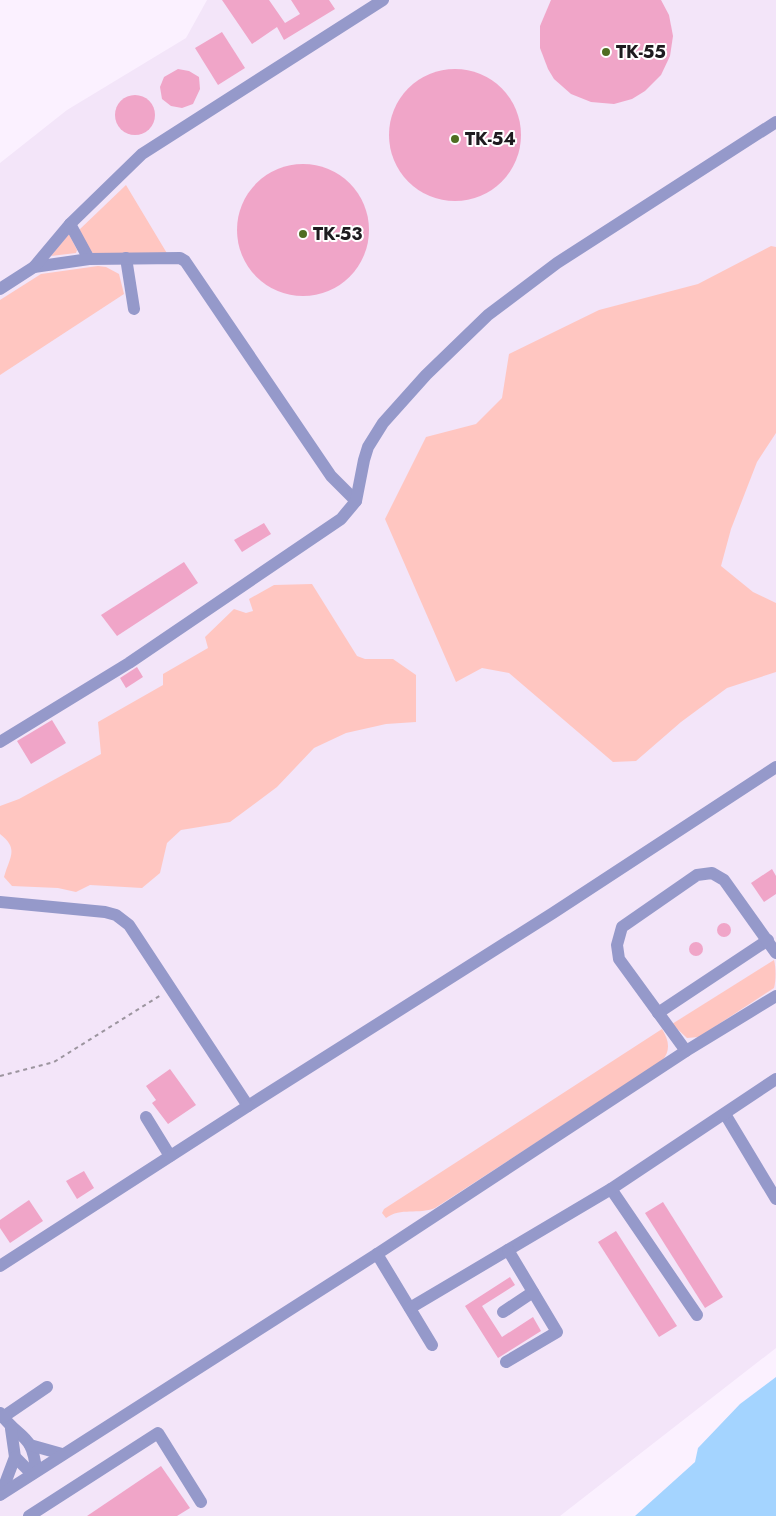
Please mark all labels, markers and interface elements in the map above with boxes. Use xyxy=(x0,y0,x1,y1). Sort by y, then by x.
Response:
place label: TK-55 xyxy=(616,39,666,65)
marker: TK-55 xyxy=(600,46,612,58)
place label: TK-54 xyxy=(465,126,516,152)
marker: TK-54 xyxy=(449,133,461,145)
place label: TK-53 xyxy=(313,221,362,247)
marker: TK-53 xyxy=(297,228,309,240)

